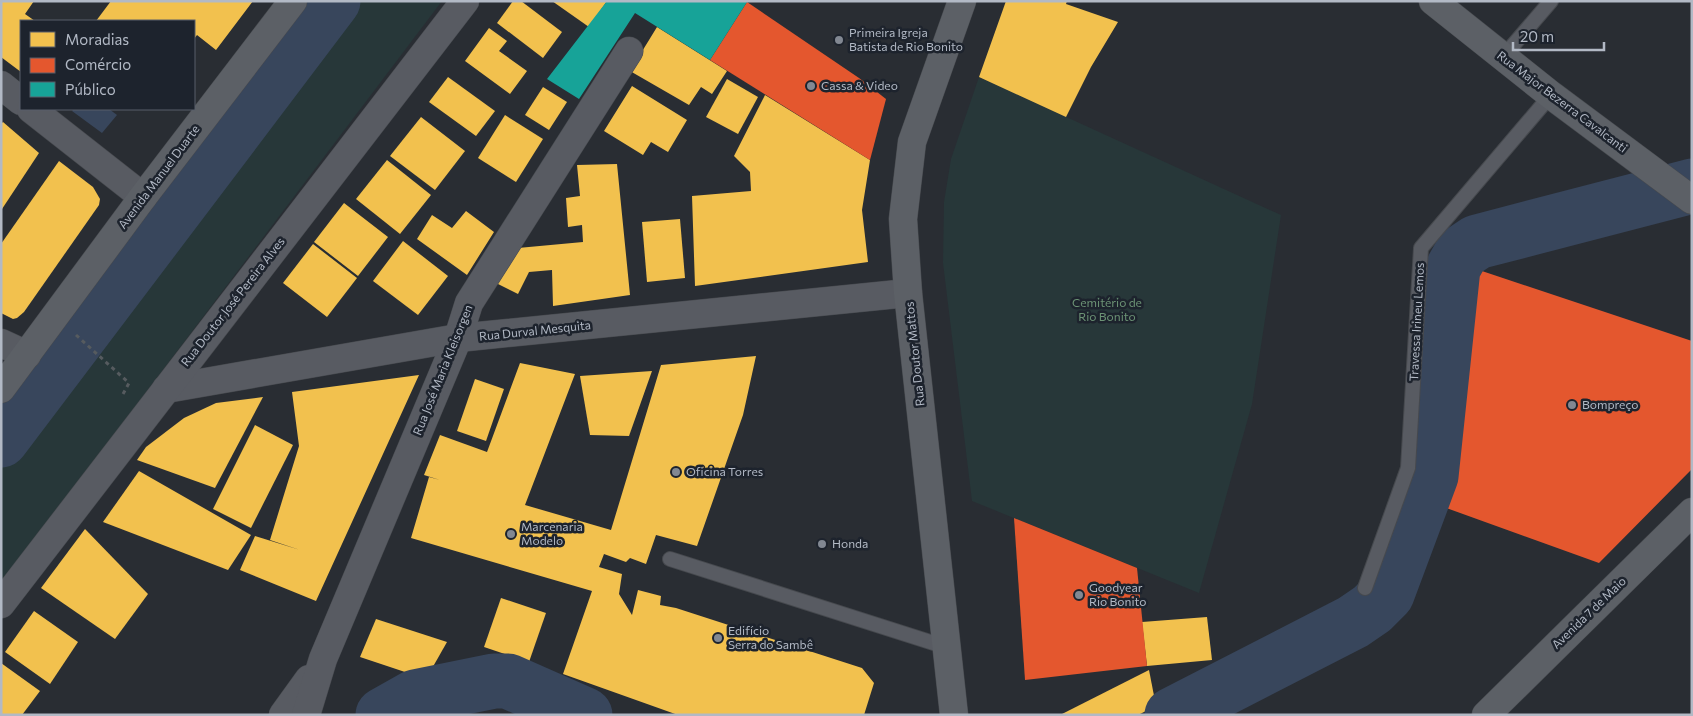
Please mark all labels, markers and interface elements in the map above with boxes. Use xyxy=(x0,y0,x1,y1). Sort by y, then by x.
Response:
legend xyxy=(20,20,195,110)
scale bar xyxy=(1513,20,1604,52)
place label: Primeira Igreja Batista de Rio Bonito xyxy=(849,25,963,53)
text: 20 m xyxy=(1520,27,1554,45)
text: Moradias xyxy=(65,30,129,48)
marker: Primeira Igreja Batista de Rio Bonito xyxy=(833,34,845,46)
street label: Rua Major Bezerra Cavalcanti xyxy=(1495,48,1630,155)
text: Comércio xyxy=(65,55,131,73)
place label: Cassa & Video xyxy=(821,78,898,92)
text: Público xyxy=(65,80,116,98)
marker: Cassa & Video xyxy=(805,80,817,92)
street label: Avenida Manuel Duarte xyxy=(115,122,202,231)
street label: Rua Doutor José Pereira Alves xyxy=(178,234,288,369)
street label: Travessa Irineu Lemos xyxy=(1406,262,1426,382)
park label: Cemitério de Rio Bonito xyxy=(1072,295,1142,323)
street label: Rua Doutor Mattos xyxy=(902,301,926,407)
street label: Rua José Maria Kleisorgen xyxy=(409,302,476,437)
street label: Rua Durval Mesquita xyxy=(478,317,592,343)
place label: Bompreço xyxy=(1582,397,1639,411)
marker: Bompreço xyxy=(1566,399,1578,411)
place label: Oficina Torres xyxy=(686,464,763,478)
marker: Oficina Torres xyxy=(670,466,682,478)
place label: Marcenaria Modelo xyxy=(521,519,583,547)
marker: Marcenaria Modelo xyxy=(505,528,517,540)
place label: Honda xyxy=(832,536,868,550)
marker: Honda xyxy=(816,538,828,550)
street label: Avenida 7 de Maio xyxy=(1548,573,1628,651)
place label: Goodyear Rio Bonito xyxy=(1089,580,1146,608)
marker: Goodyear Rio Bonito xyxy=(1073,589,1085,601)
place label: Edifício Serra do Sambê xyxy=(728,623,813,651)
marker: Edifício Serra do Sambê xyxy=(712,632,724,644)

